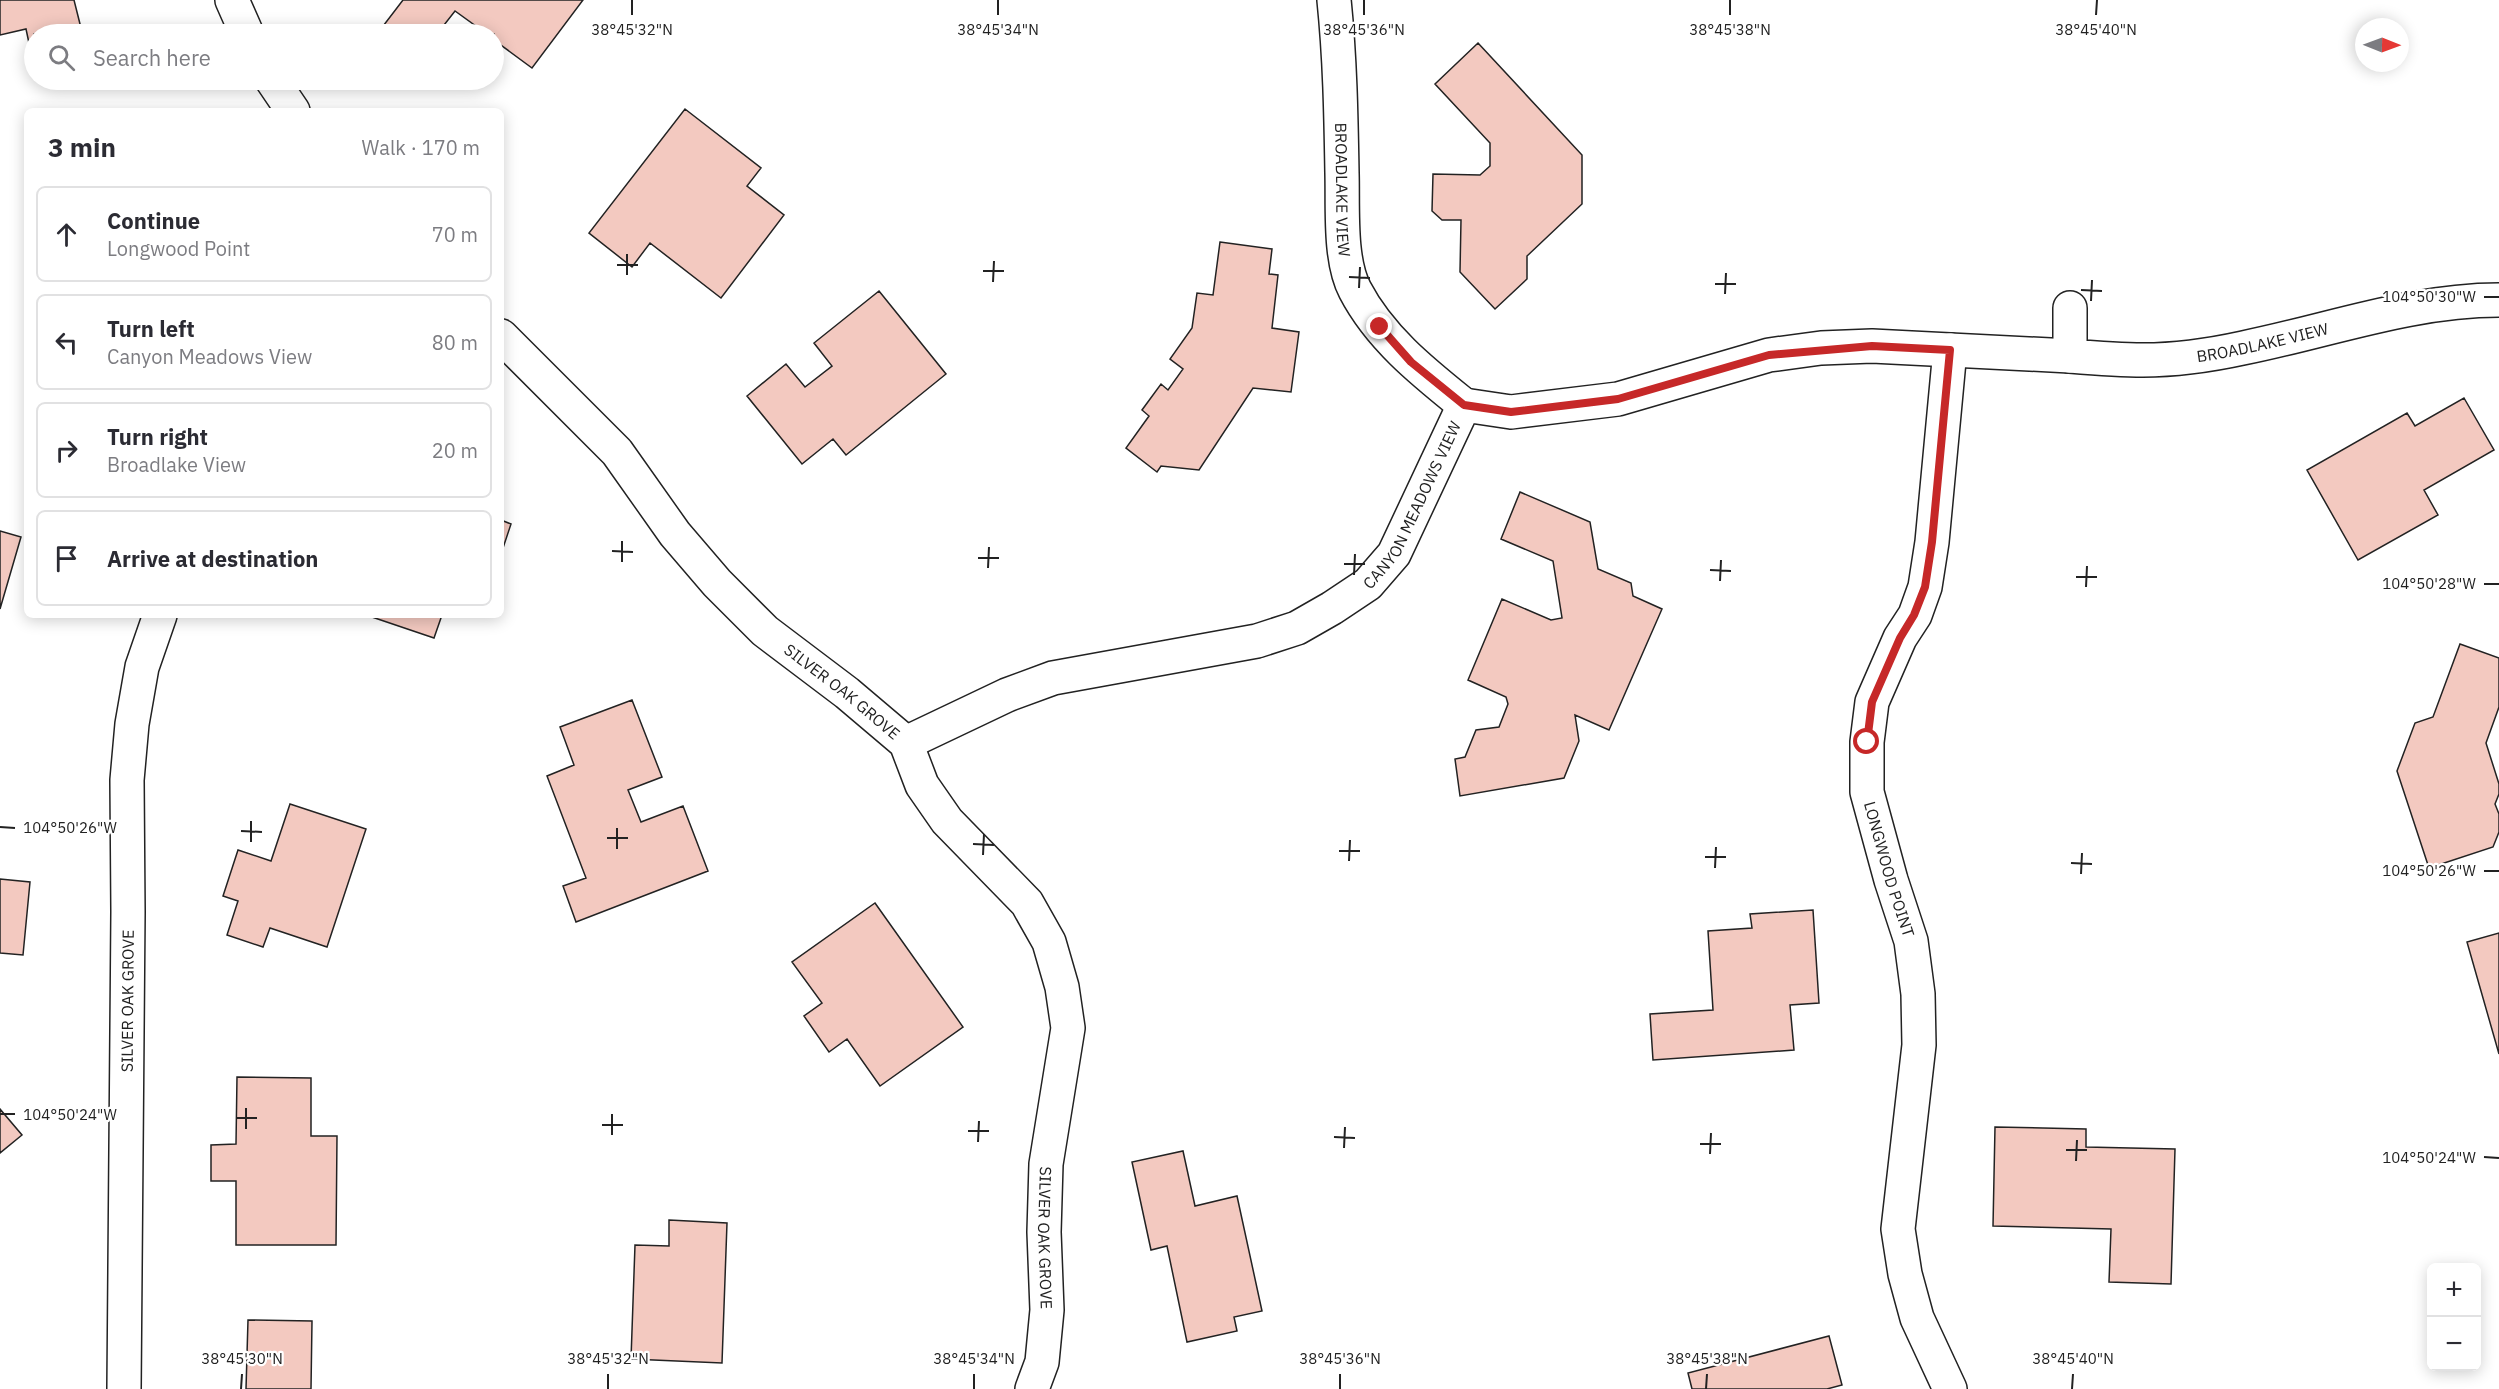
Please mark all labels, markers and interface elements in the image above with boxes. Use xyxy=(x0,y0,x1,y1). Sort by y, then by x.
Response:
north arrow xyxy=(2355,18,2409,72)
text: 38°45'32"N xyxy=(591,20,673,39)
text: 38°45'34"N xyxy=(957,20,1039,39)
text: 38°45'36"N xyxy=(1323,20,1405,39)
text: 38°45'38"N xyxy=(1689,20,1771,39)
text: 38°45'40"N xyxy=(2055,20,2137,39)
search box xyxy=(24,24,504,90)
icon: search xyxy=(45,41,78,74)
text: Search here xyxy=(93,43,211,72)
street label: BROADLAKE VIEW xyxy=(1331,122,1355,258)
text: 3 min xyxy=(48,130,116,164)
text: Walk · 170 m xyxy=(362,134,480,161)
text: Continue xyxy=(107,206,200,235)
icon: ahead xyxy=(50,218,83,251)
text: 70 m xyxy=(432,221,478,248)
text: Longwood Point xyxy=(107,235,250,262)
text: 104°50'30"W xyxy=(2382,287,2476,306)
route end xyxy=(1366,313,1392,339)
text: Turn left xyxy=(107,314,195,343)
street label: BROADLAKE VIEW xyxy=(2195,318,2330,366)
icon: left xyxy=(50,326,83,359)
text: 80 m xyxy=(432,329,478,356)
text: Canyon Meadows View xyxy=(107,343,312,370)
street label: CANYON MEADOWS VIEW xyxy=(1358,418,1465,593)
text: Turn right xyxy=(107,422,208,451)
icon: right xyxy=(50,434,83,467)
text: 20 m xyxy=(432,437,478,464)
text: Broadlake View xyxy=(107,451,246,478)
icon: arrive xyxy=(50,542,83,575)
text: Arrive at destination xyxy=(107,544,318,573)
text: 104°50'28"W xyxy=(2382,574,2476,593)
street label: SILVER OAK GROVE xyxy=(780,639,904,744)
route start xyxy=(1853,728,1879,754)
street label: LONGWOOD POINT xyxy=(1860,799,1919,940)
text: 104°50'26"W xyxy=(23,818,117,837)
text: 104°50'26"W xyxy=(2382,861,2476,880)
street label: SILVER OAK GROVE xyxy=(117,930,138,1072)
text: 104°50'24"W xyxy=(23,1105,117,1124)
text: 104°50'24"W xyxy=(2382,1148,2476,1167)
street label: SILVER OAK GROVE xyxy=(1034,1166,1057,1309)
map controls xyxy=(2427,1263,2481,1371)
button: + xyxy=(2427,1263,2481,1317)
button: − xyxy=(2427,1317,2481,1371)
text: 38°45'30"N xyxy=(201,1349,283,1368)
text: 38°45'32"N xyxy=(567,1349,649,1368)
text: 38°45'34"N xyxy=(933,1349,1015,1368)
text: 38°45'36"N xyxy=(1299,1349,1381,1368)
text: 38°45'38"N xyxy=(1666,1349,1748,1368)
text: 38°45'40"N xyxy=(2032,1349,2114,1368)

